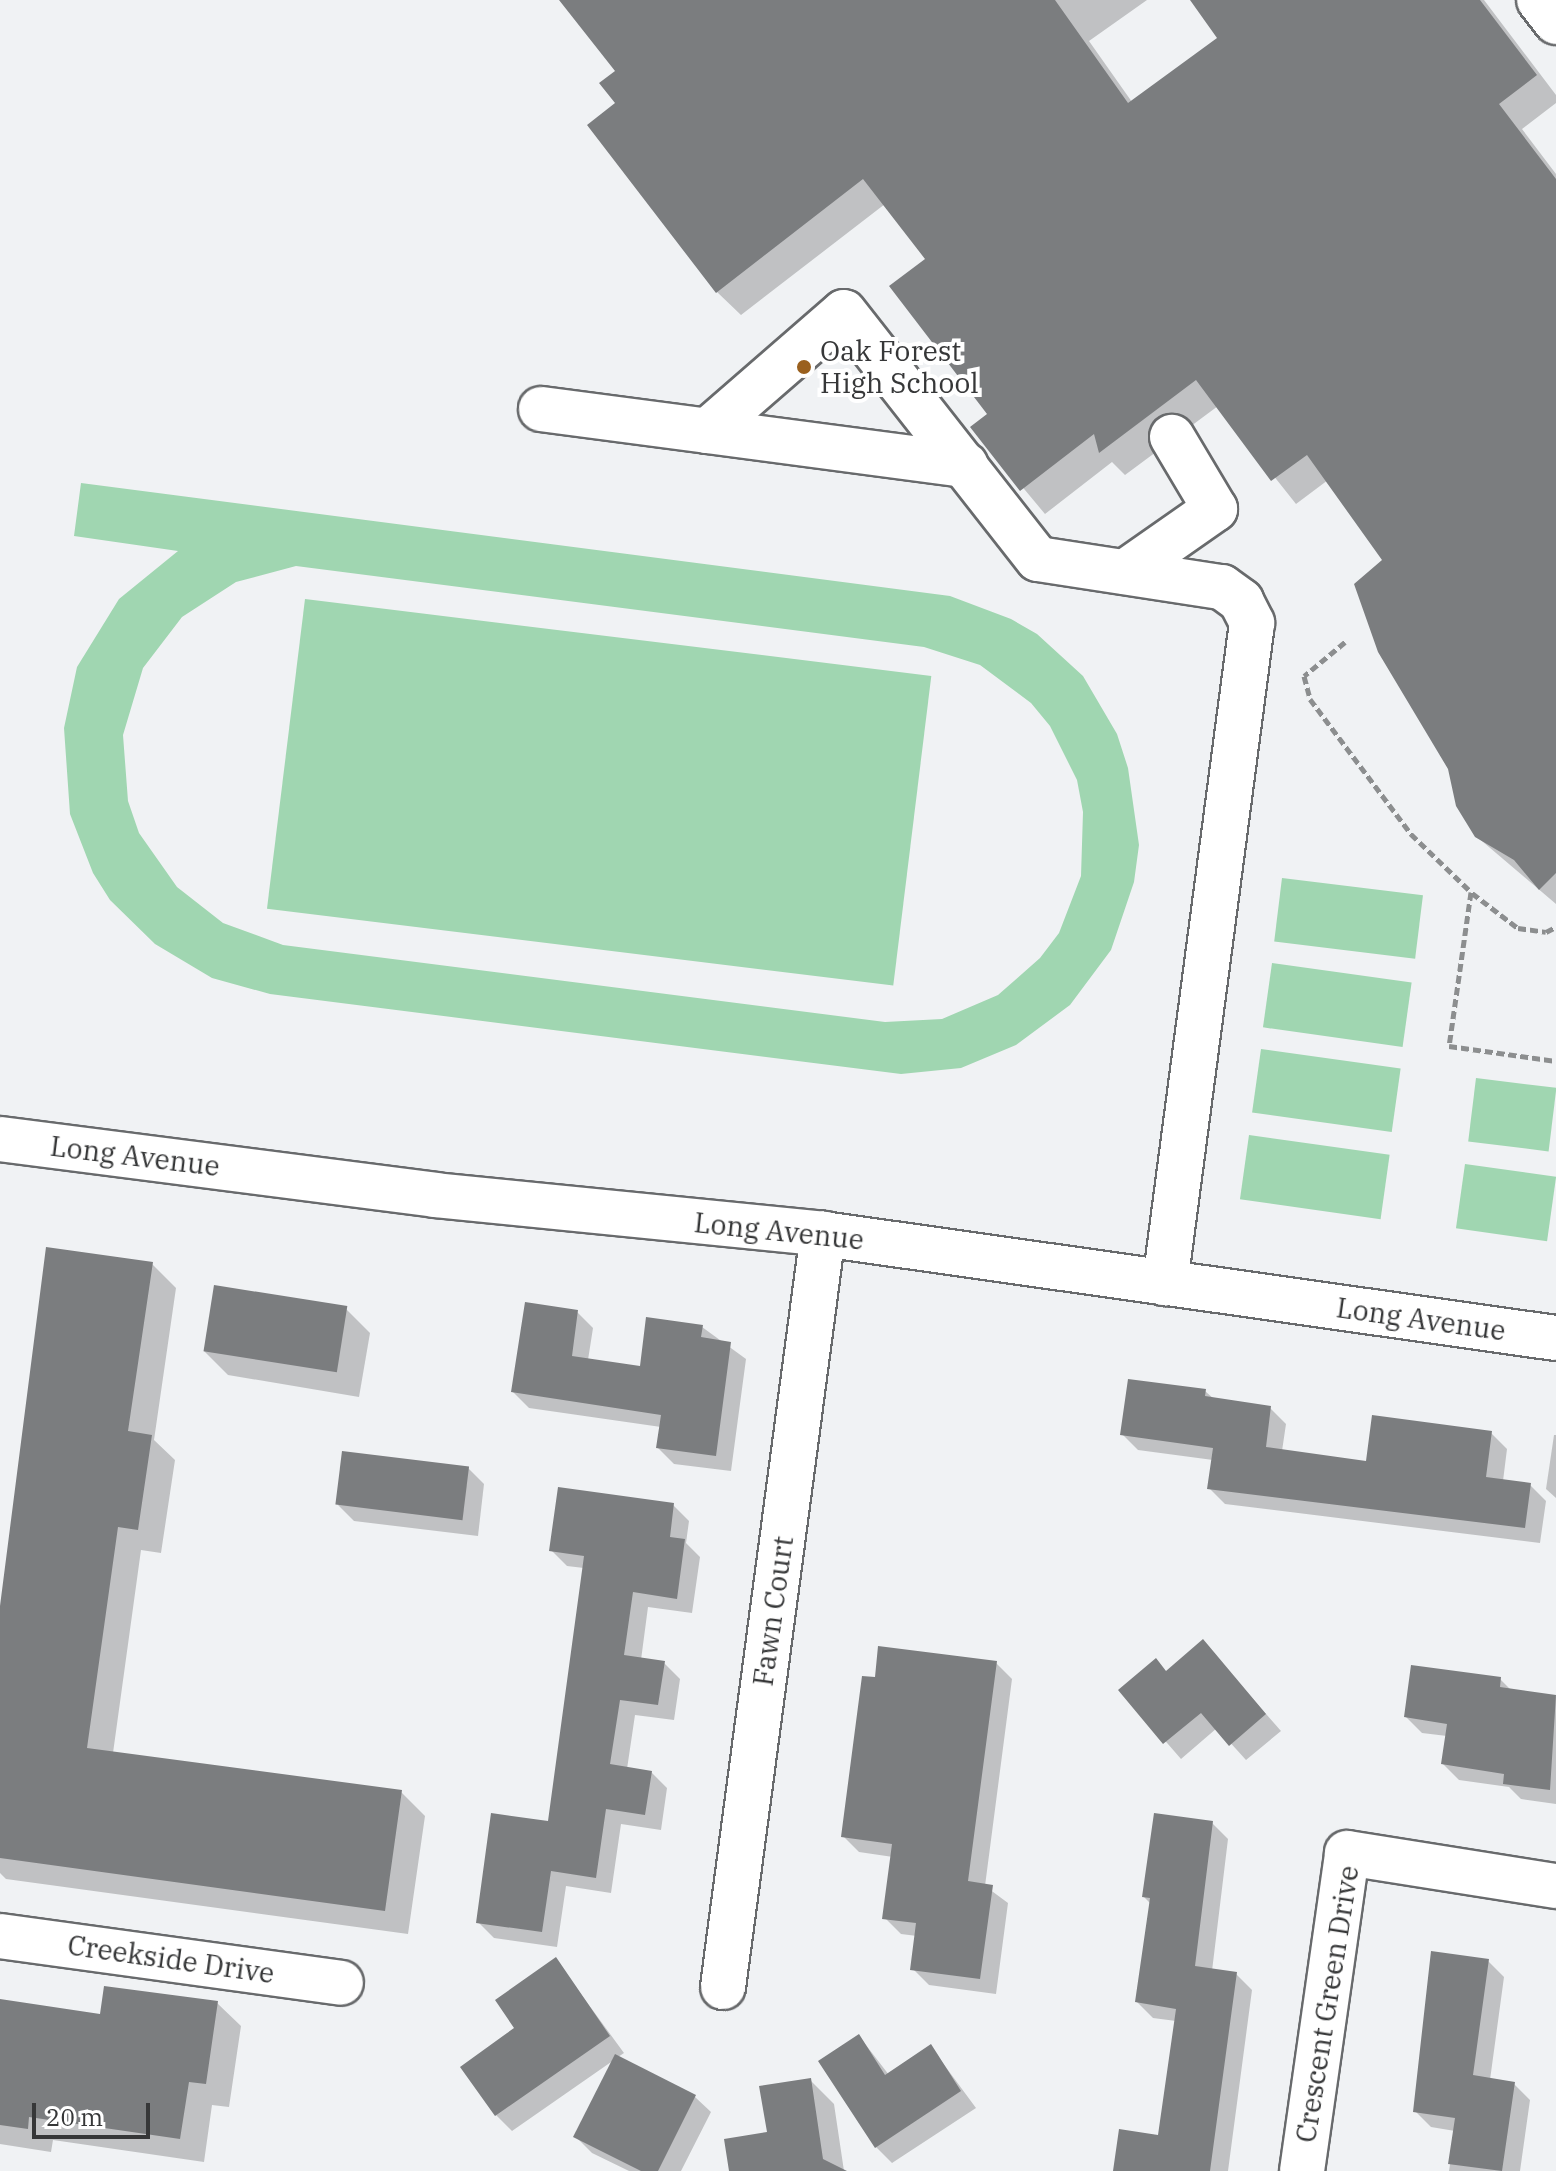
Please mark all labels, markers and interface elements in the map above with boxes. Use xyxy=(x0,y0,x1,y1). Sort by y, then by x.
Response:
place label: Oak Forest High School xyxy=(820,334,979,400)
marker: Oak Forest High School xyxy=(795,358,813,376)
street label: Long Avenue xyxy=(48,1129,222,1183)
street label: Long Avenue xyxy=(692,1205,866,1257)
street label: Long Avenue xyxy=(1334,1291,1508,1347)
street label: Fawn Court xyxy=(746,1534,800,1688)
street label: Crescent Green Drive xyxy=(1289,1863,1365,2145)
street label: Creekside Drive xyxy=(66,1928,276,1990)
scale bar xyxy=(36,2087,154,2137)
text: 20 m xyxy=(46,2101,103,2133)

